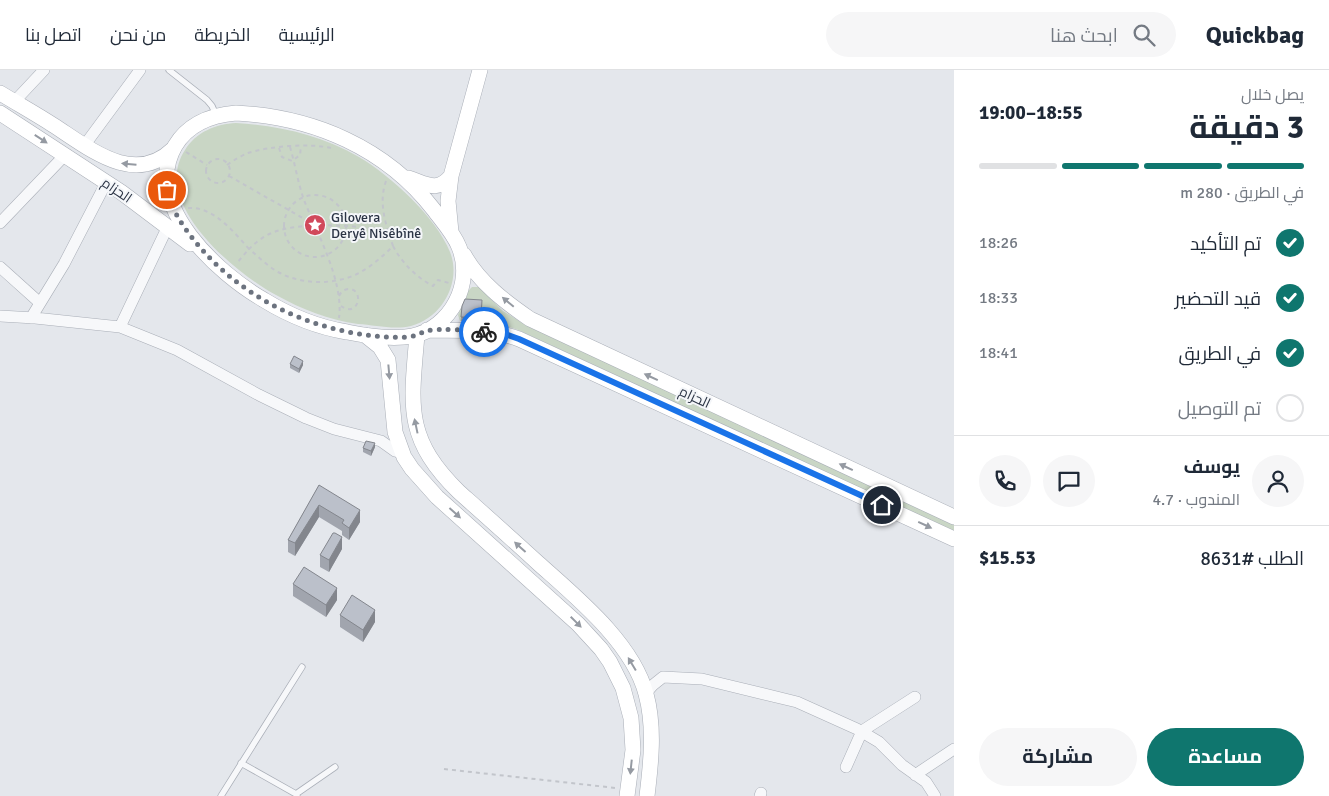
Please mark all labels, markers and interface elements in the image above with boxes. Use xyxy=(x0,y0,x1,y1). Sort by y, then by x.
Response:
search box xyxy=(826,12,1176,57)
text: Quickbag xyxy=(1206,20,1304,50)
icon: search xyxy=(1130,21,1158,49)
text: اتصل بنا xyxy=(25,24,82,46)
text: من نحن xyxy=(110,24,166,46)
text: الخريطة xyxy=(194,24,250,46)
text: الرئيسية xyxy=(278,24,335,46)
text: ابحث هنا xyxy=(1050,24,1118,48)
text: يصل خلال xyxy=(1241,85,1304,105)
text: 18:55–19:00 xyxy=(979,101,1083,125)
text: 3 دقيقة xyxy=(1189,108,1304,147)
one-way arrow xyxy=(34,134,48,144)
one-way arrow xyxy=(121,160,137,168)
pin xyxy=(146,169,188,211)
street label: الحزام xyxy=(98,174,135,207)
icon: bag xyxy=(153,176,181,204)
text: في الطريق · 280 m xyxy=(1180,183,1304,203)
place label: Gilovera Deryê Nisêbînê xyxy=(331,209,421,242)
place icon: Gilovera Deryê Nisêbînê xyxy=(303,213,327,237)
icon: check xyxy=(1276,229,1304,257)
text: تم التأكيد xyxy=(1190,232,1261,256)
text: 18:26 xyxy=(979,233,1018,253)
icon: check xyxy=(1276,284,1304,312)
text: قيد التحضير xyxy=(1175,287,1261,311)
text: 18:33 xyxy=(979,288,1018,308)
one-way arrow xyxy=(501,297,514,308)
courier xyxy=(459,307,509,357)
icon: bike xyxy=(470,318,498,346)
icon: check xyxy=(1276,339,1304,367)
text: في الطريق xyxy=(1178,342,1261,366)
text: 18:41 xyxy=(979,343,1018,363)
one-way arrow xyxy=(386,365,394,381)
one-way arrow xyxy=(644,372,659,381)
street label: الحزام xyxy=(676,383,713,413)
text: تم التوصيل xyxy=(1178,397,1261,421)
one-way arrow xyxy=(412,418,420,433)
button: phone xyxy=(979,455,1031,507)
button: chat xyxy=(1043,455,1095,507)
text: يوسف xyxy=(1184,455,1240,479)
button: person xyxy=(1252,455,1304,507)
one-way arrow xyxy=(839,463,853,471)
pin xyxy=(861,484,903,526)
text: المندوب · 4.7 xyxy=(1152,490,1240,510)
icon: home xyxy=(868,491,896,519)
one-way arrow xyxy=(449,507,461,519)
one-way arrow xyxy=(917,521,932,529)
one-way arrow xyxy=(515,541,527,553)
text: $15.53 xyxy=(979,546,1036,570)
text: الطلب #8631 xyxy=(1201,547,1304,571)
one-way arrow xyxy=(570,616,582,628)
one-way arrow xyxy=(627,657,636,670)
button: مشاركة xyxy=(979,728,1137,786)
button: مساعدة xyxy=(1147,728,1304,786)
one-way arrow xyxy=(627,760,635,776)

